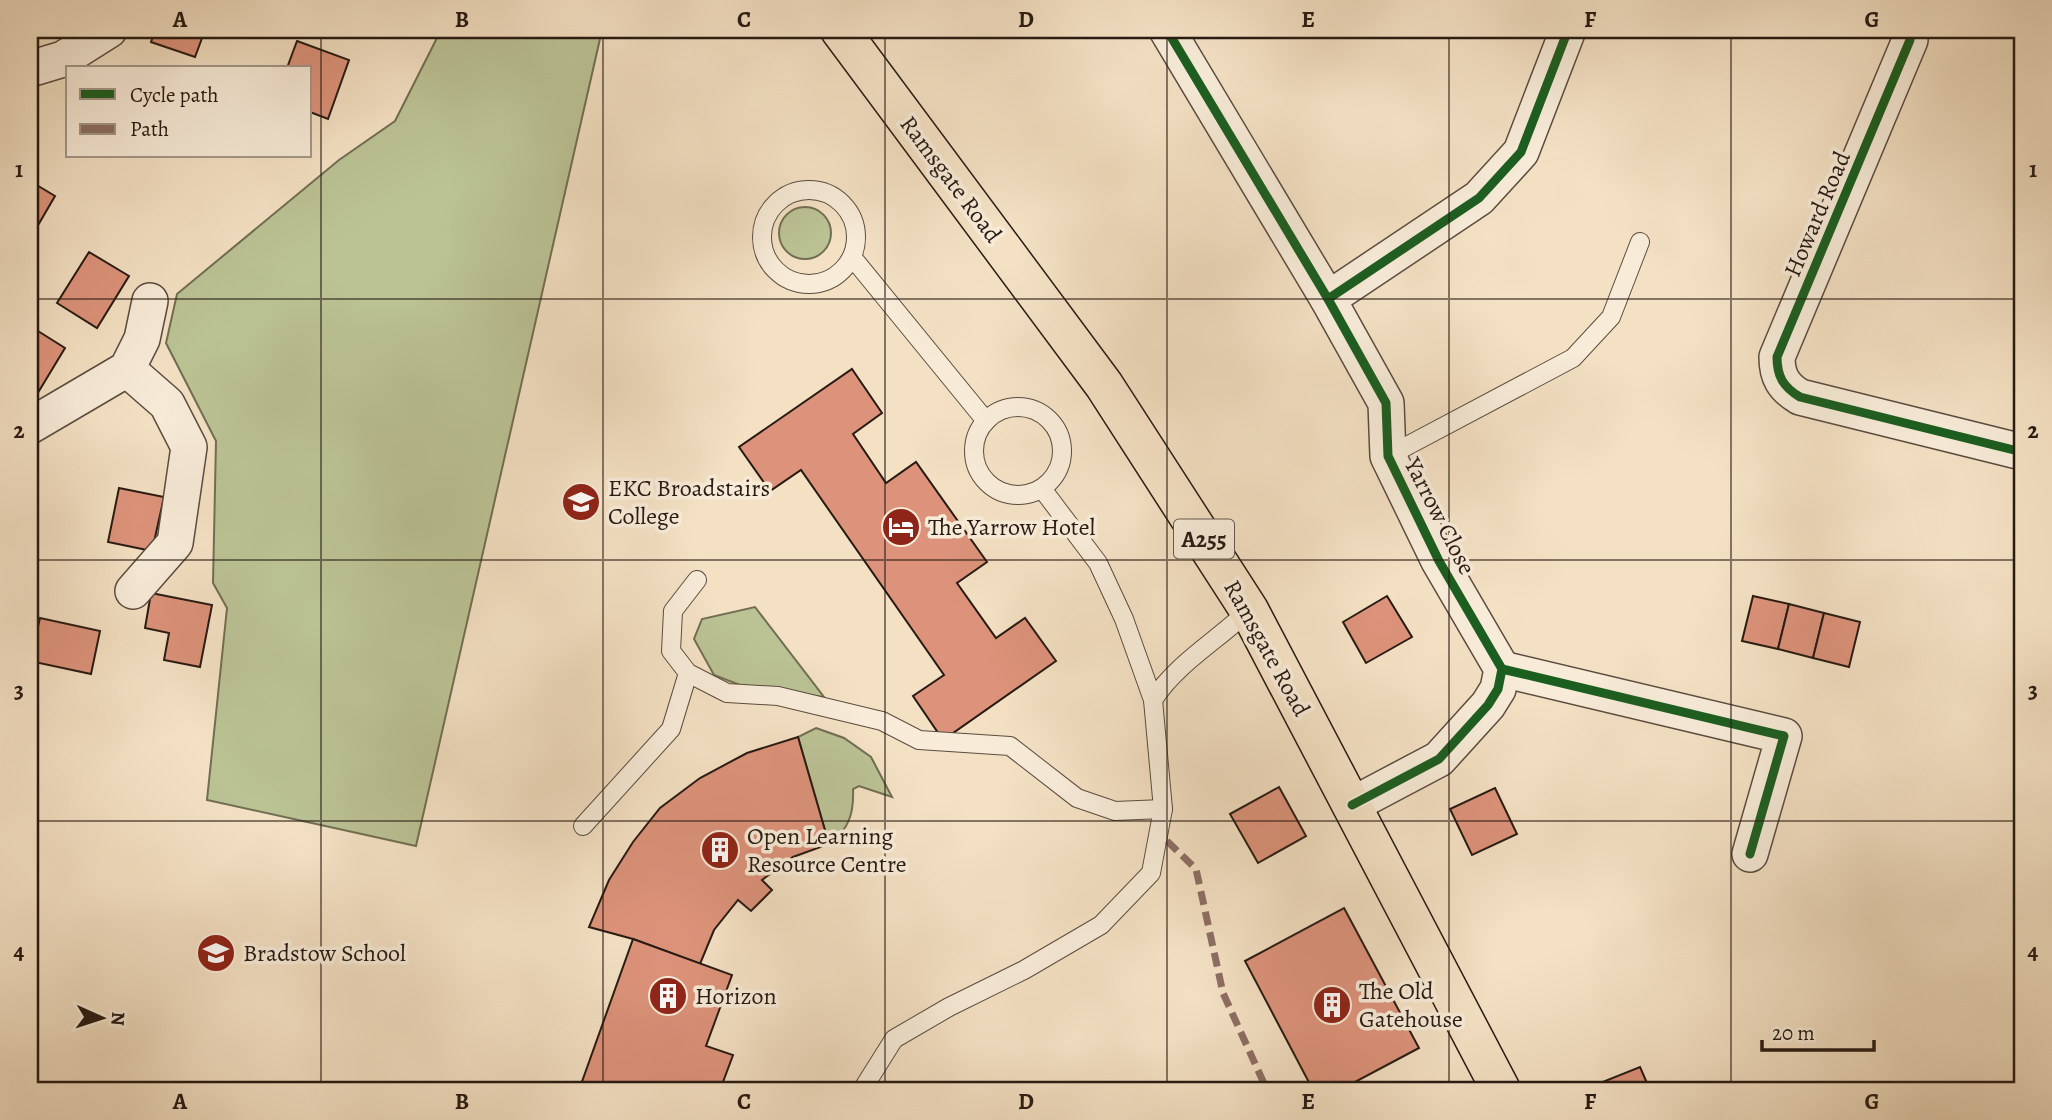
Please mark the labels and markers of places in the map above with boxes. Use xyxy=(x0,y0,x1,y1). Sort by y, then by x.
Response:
place label: EKC Broadstairs College xyxy=(608,472,770,532)
school or university icon: EKC Broadstairs College xyxy=(560,481,602,523)
hotel icon: The Yarrow Hotel xyxy=(880,506,922,548)
place label: The Yarrow Hotel xyxy=(928,511,1096,543)
place label: Open Learning Resource Centre xyxy=(747,820,907,880)
building icon: Open Learning Resource Centre xyxy=(699,829,741,871)
school or university icon: Bradstow School xyxy=(195,932,237,974)
place label: Bradstow School xyxy=(243,937,406,969)
building icon: Horizon xyxy=(647,975,689,1017)
place label: The Old Gatehouse xyxy=(1359,975,1463,1035)
place label: Horizon xyxy=(695,980,777,1012)
building icon: The Old Gatehouse xyxy=(1311,984,1353,1026)

